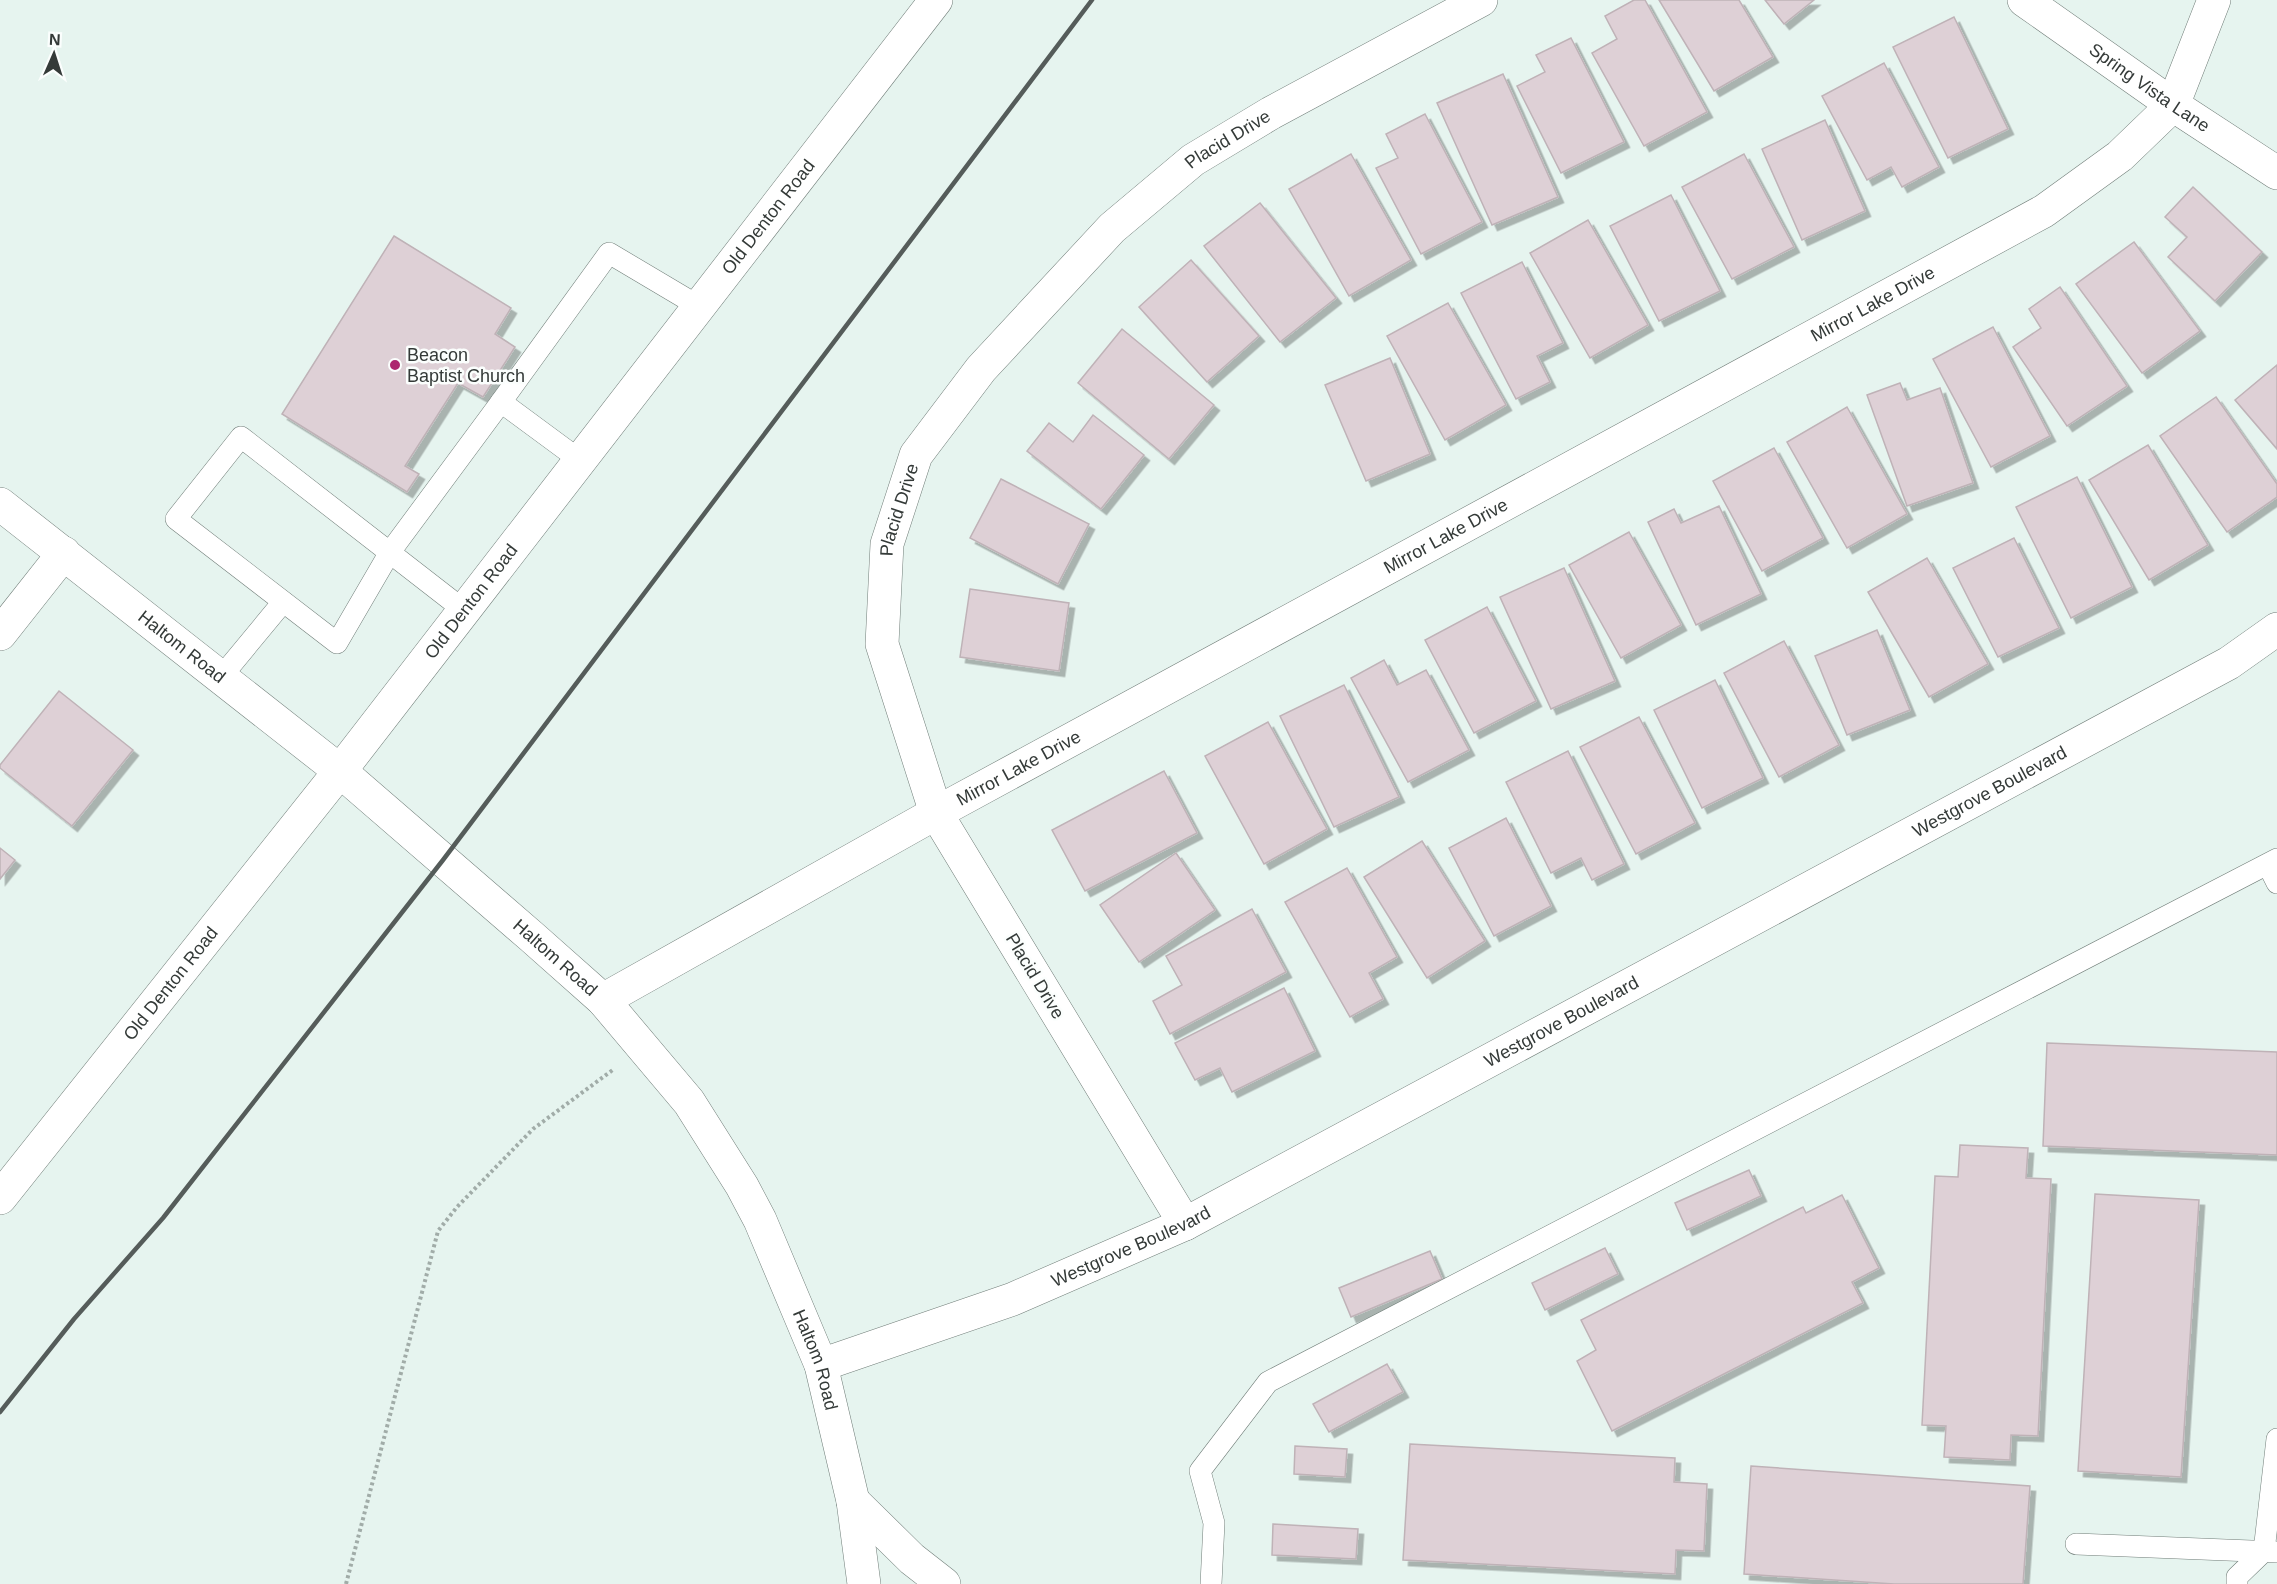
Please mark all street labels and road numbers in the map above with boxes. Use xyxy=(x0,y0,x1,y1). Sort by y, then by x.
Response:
street label: Spring Vista Lane xyxy=(2085,39,2213,136)
street label: Placid Drive xyxy=(1181,106,1274,173)
street label: Old Denton Road xyxy=(718,156,819,278)
street label: Mirror Lake Drive xyxy=(1807,262,1938,346)
street label: Placid Drive xyxy=(876,461,923,557)
street label: Mirror Lake Drive xyxy=(1380,494,1511,578)
street label: Old Denton Road xyxy=(421,540,521,663)
street label: Haltom Road xyxy=(134,606,229,687)
street label: Mirror Lake Drive xyxy=(953,726,1084,810)
street label: Westgrove Boulevard xyxy=(1909,742,2070,841)
street label: Haltom Road xyxy=(509,915,601,1000)
street label: Old Denton Road xyxy=(120,923,222,1044)
street label: Placid Drive xyxy=(1002,930,1068,1022)
street label: Westgrove Boulevard xyxy=(1481,972,1642,1071)
street label: Westgrove Boulevard xyxy=(1048,1202,1214,1291)
street label: Haltom Road xyxy=(789,1307,841,1412)

